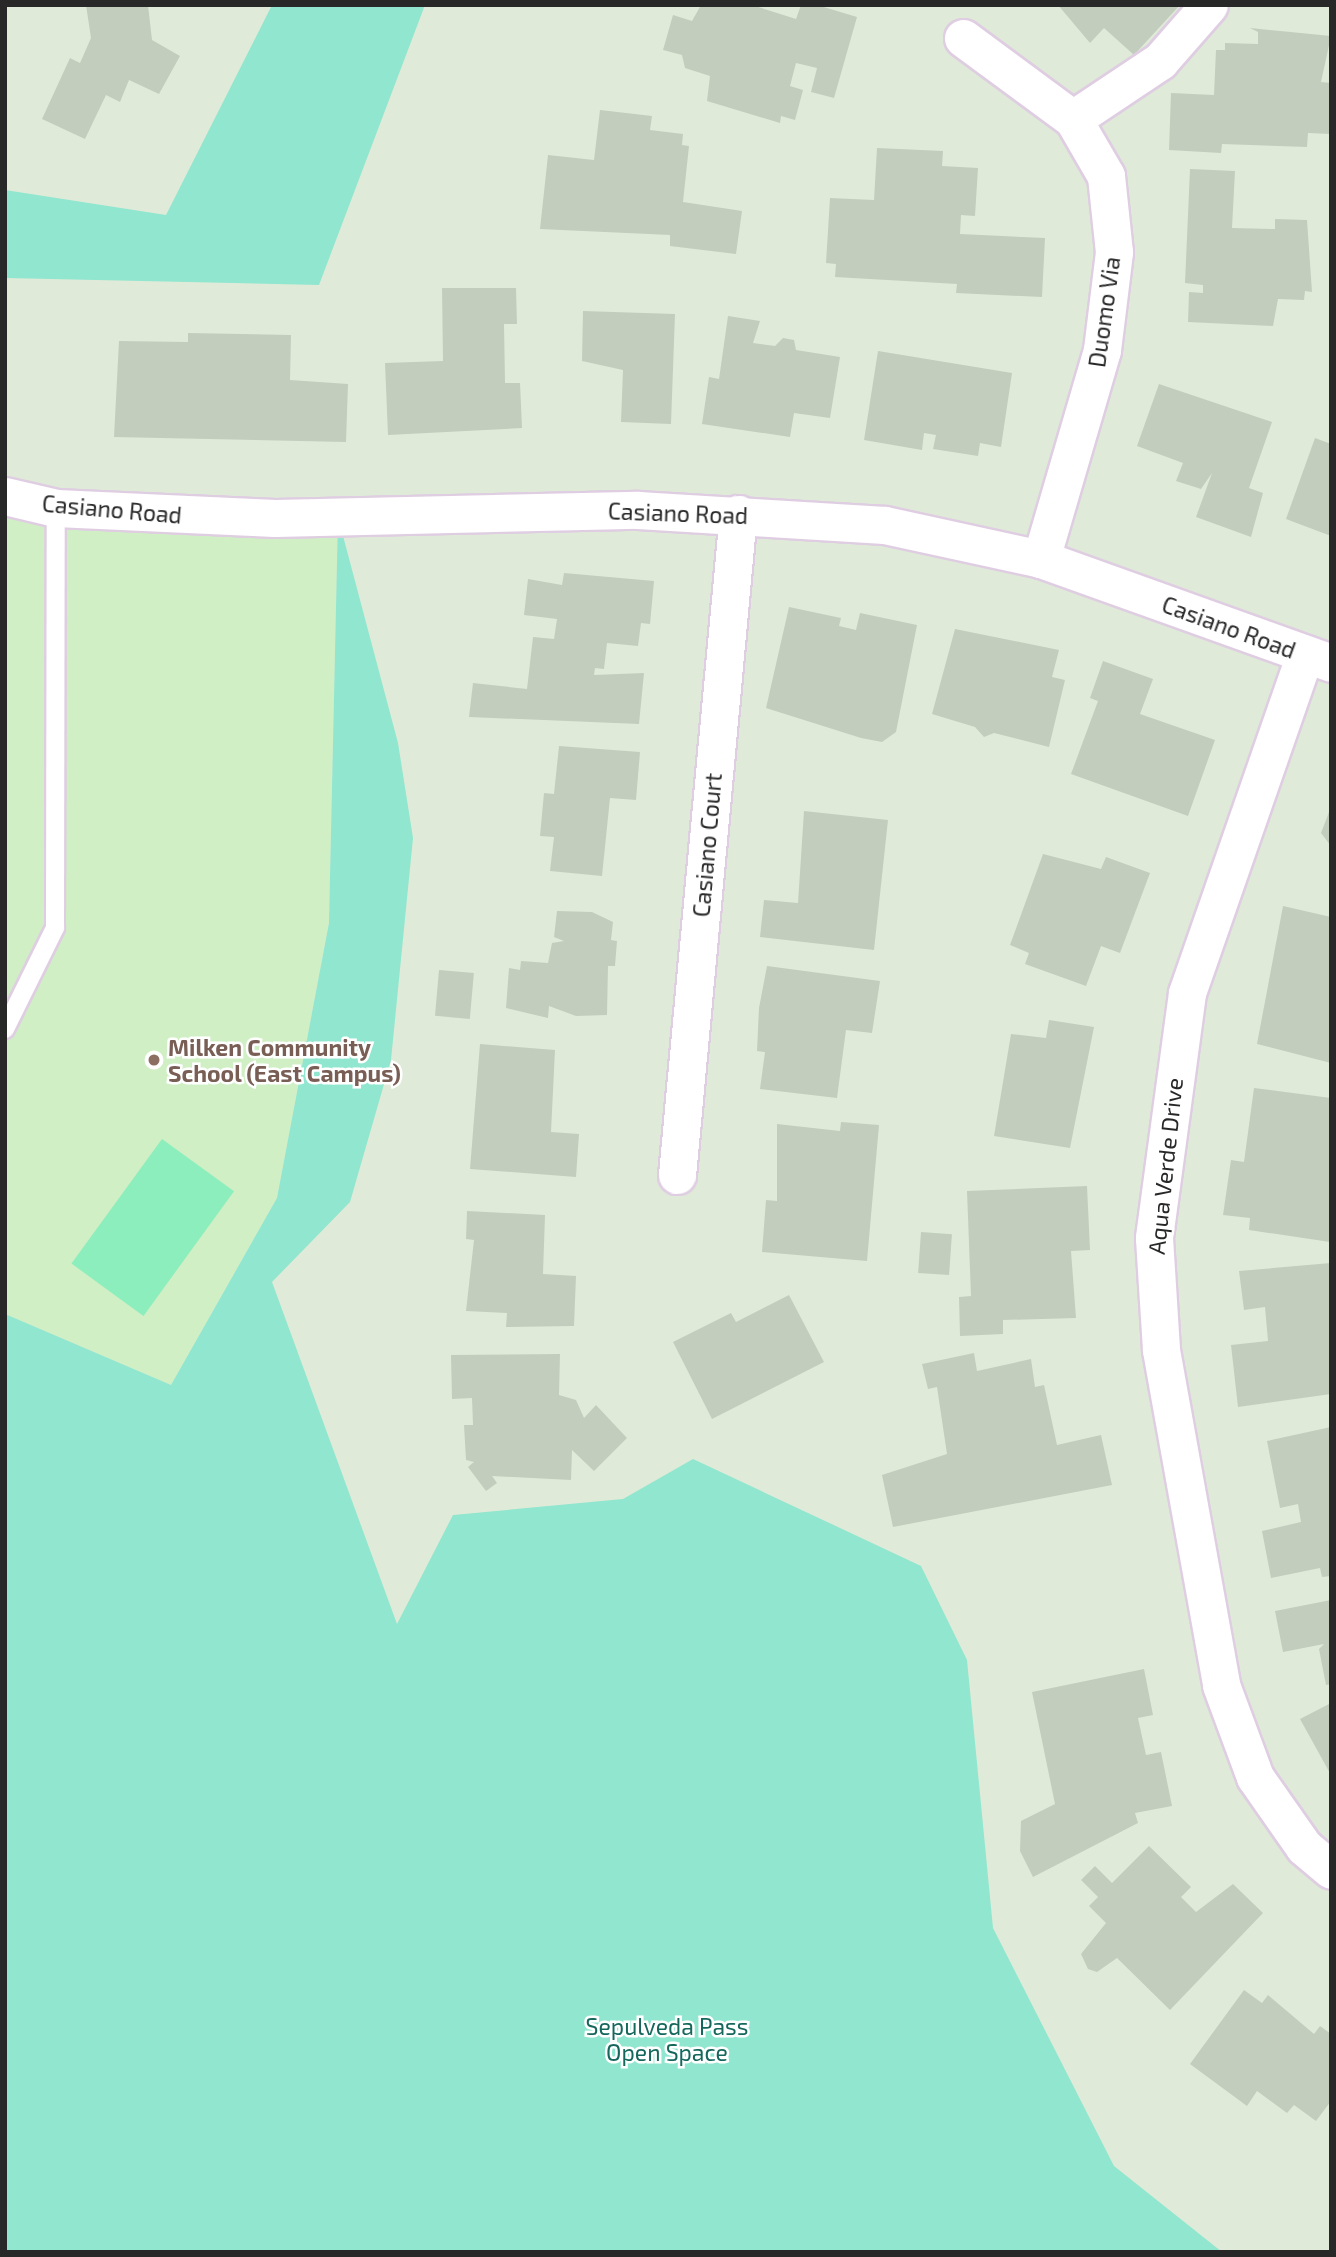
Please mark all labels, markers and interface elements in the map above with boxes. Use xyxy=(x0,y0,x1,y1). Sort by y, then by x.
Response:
street label: Duomo Via xyxy=(1083,255,1125,369)
street label: Casiano Road xyxy=(41,489,183,529)
street label: Casiano Road xyxy=(607,497,749,529)
street label: Casiano Road xyxy=(1158,590,1300,664)
street label: Casiano Court xyxy=(687,772,727,918)
place label: Milken Community School (East Campus) xyxy=(168,1033,401,1087)
marker: Milken Community School (East Campus) xyxy=(146,1052,162,1068)
street label: Aqua Verde Drive xyxy=(1142,1076,1188,1256)
park label: Sepulveda Pass Open Space xyxy=(586,2012,748,2066)

